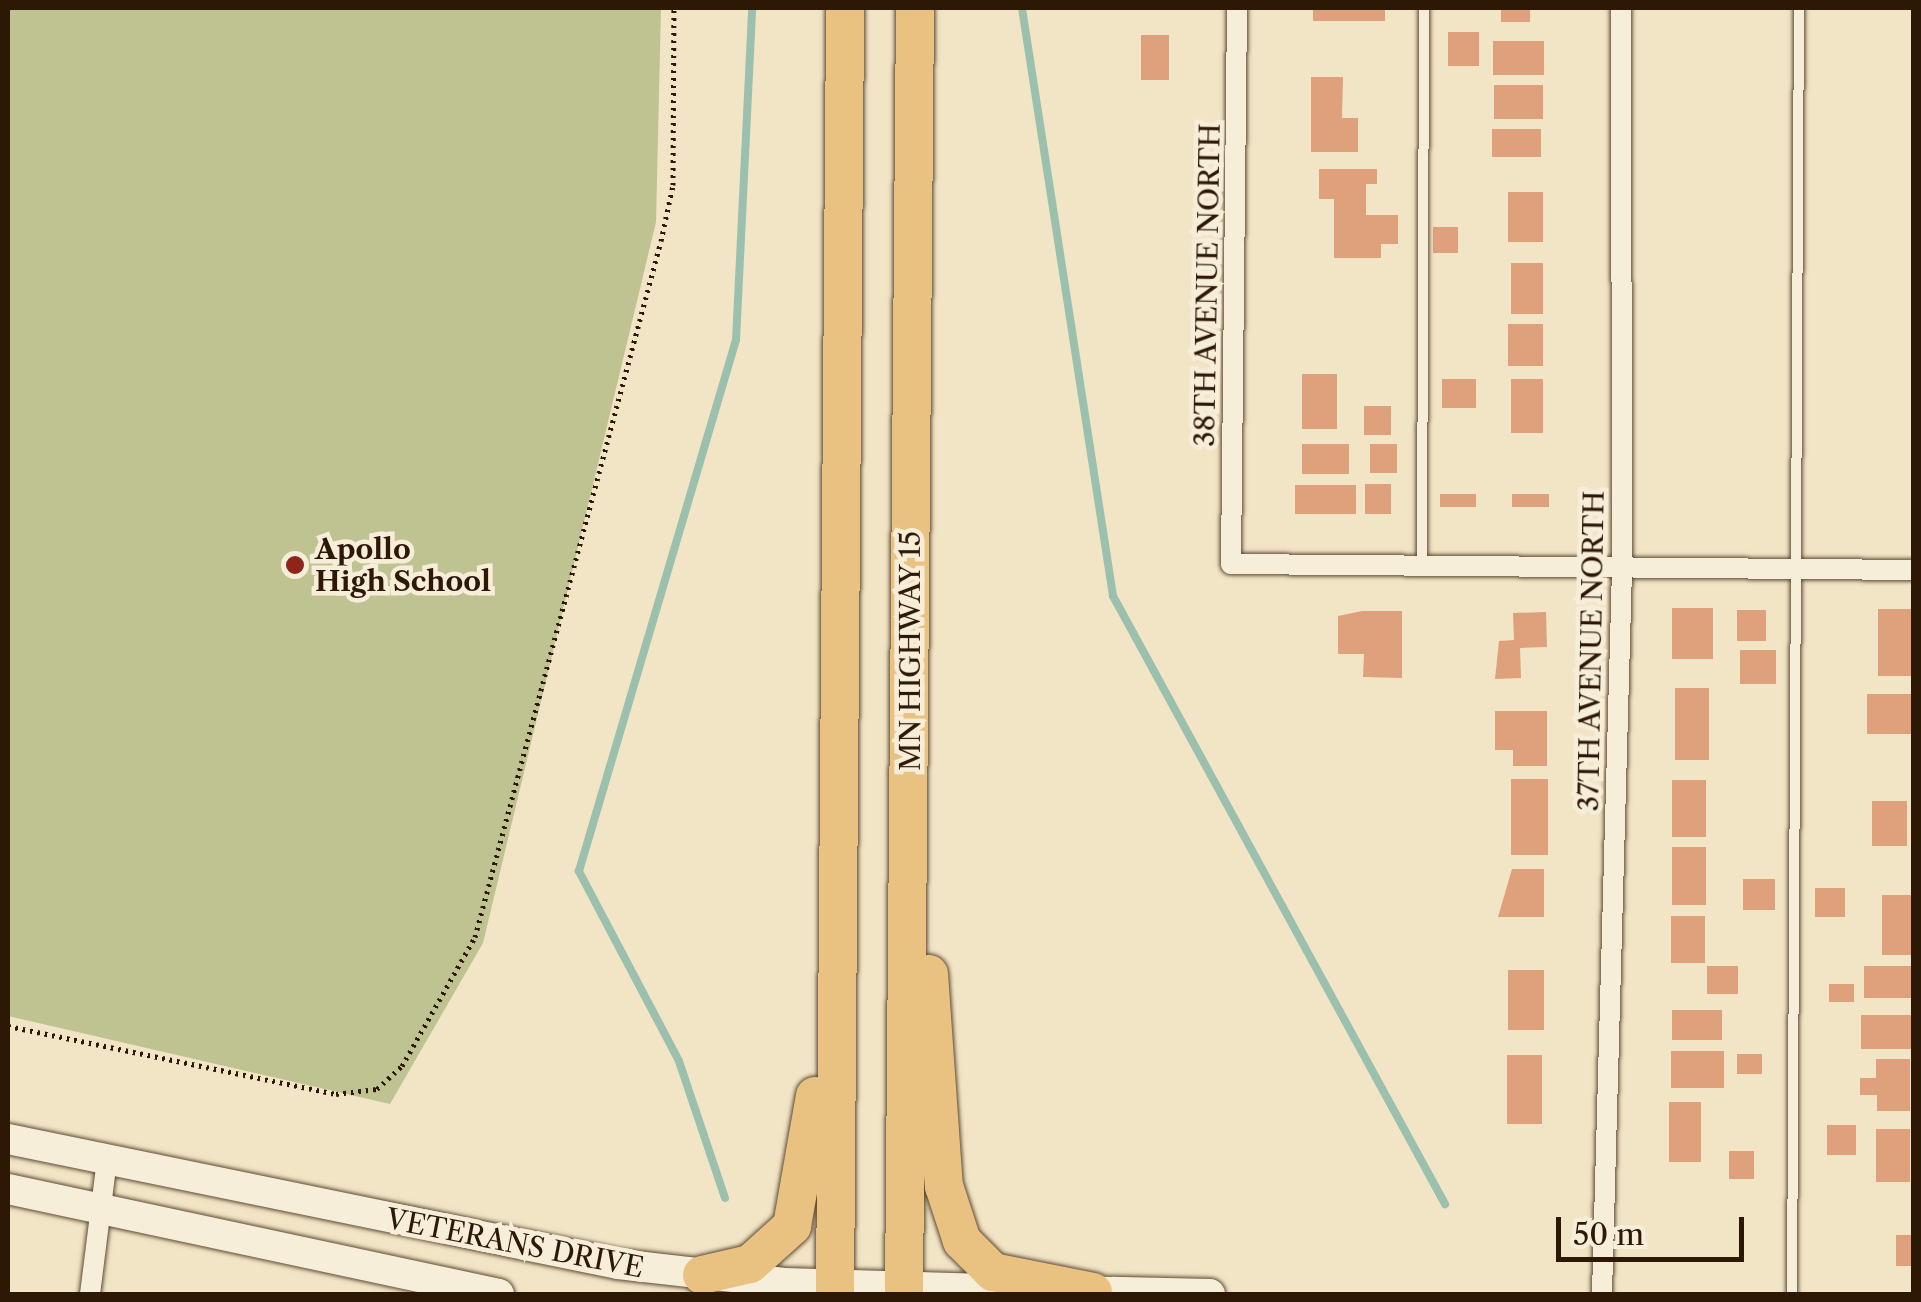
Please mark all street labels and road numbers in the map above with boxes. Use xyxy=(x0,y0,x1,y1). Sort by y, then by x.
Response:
street label: 38TH AVENUE NORTH xyxy=(1187,122,1227,448)
street label: 37TH AVENUE NORTH xyxy=(1571,490,1611,812)
street label: MN HIGHWAY 15 xyxy=(893,531,927,771)
street label: VETERANS DRIVE xyxy=(384,1202,646,1284)

